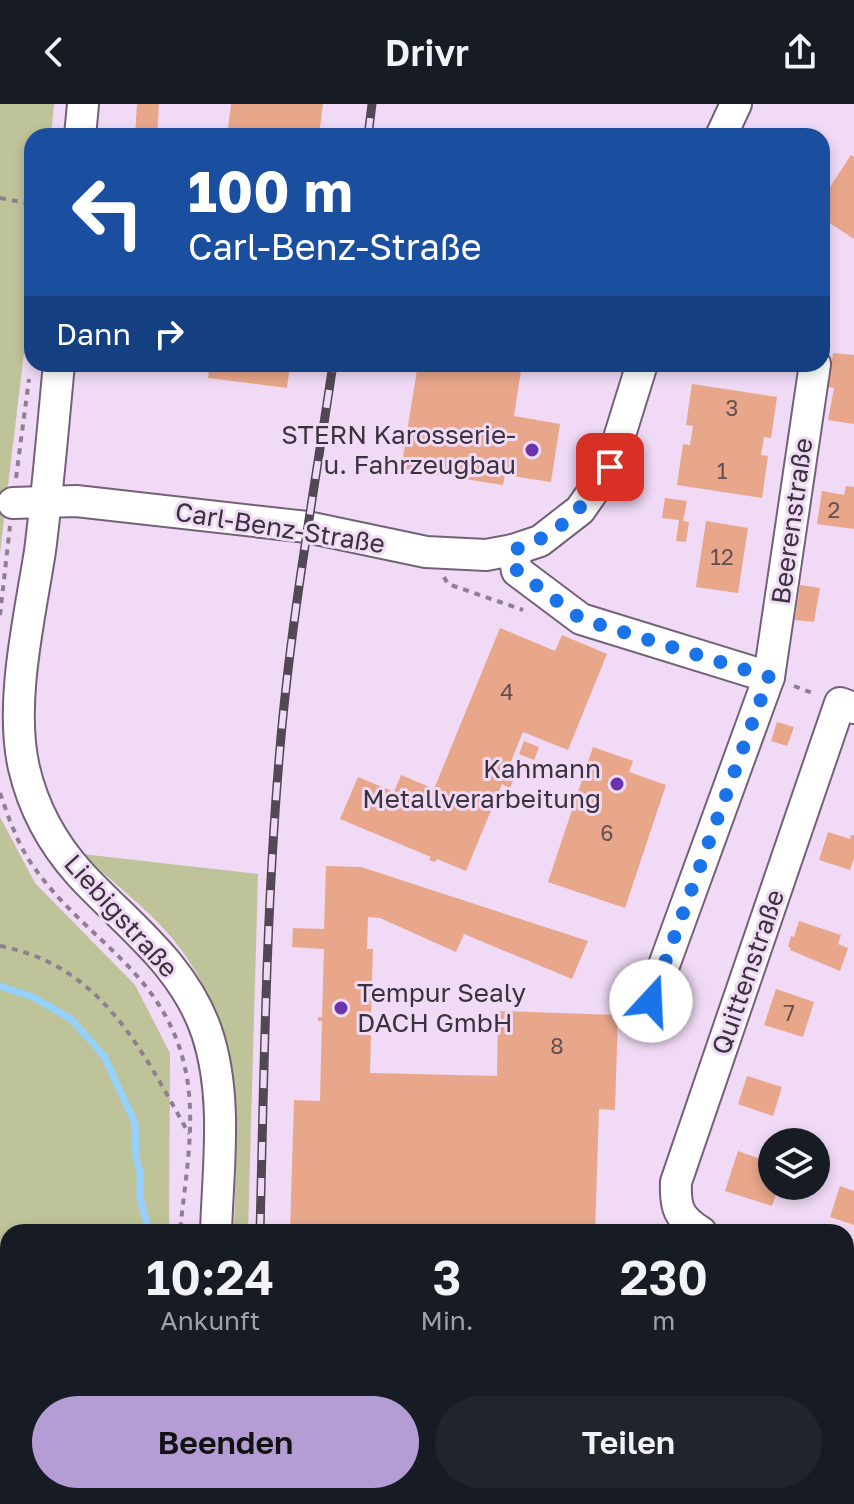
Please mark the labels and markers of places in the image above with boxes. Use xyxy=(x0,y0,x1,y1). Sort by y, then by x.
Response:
place label: STERN Karosserie- u. Fahrzeugbau xyxy=(281,419,516,480)
pin xyxy=(576,433,644,501)
marker: STERN Karosserie- u. Fahrzeugbau xyxy=(523,441,541,459)
place label: Kahmann Metallverarbeitung xyxy=(362,753,601,814)
marker: Kahmann Metallverarbeitung xyxy=(608,775,626,793)
place label: Tempur Sealy DACH GmbH xyxy=(357,977,526,1038)
marker: Tempur Sealy DACH GmbH xyxy=(332,999,350,1017)

